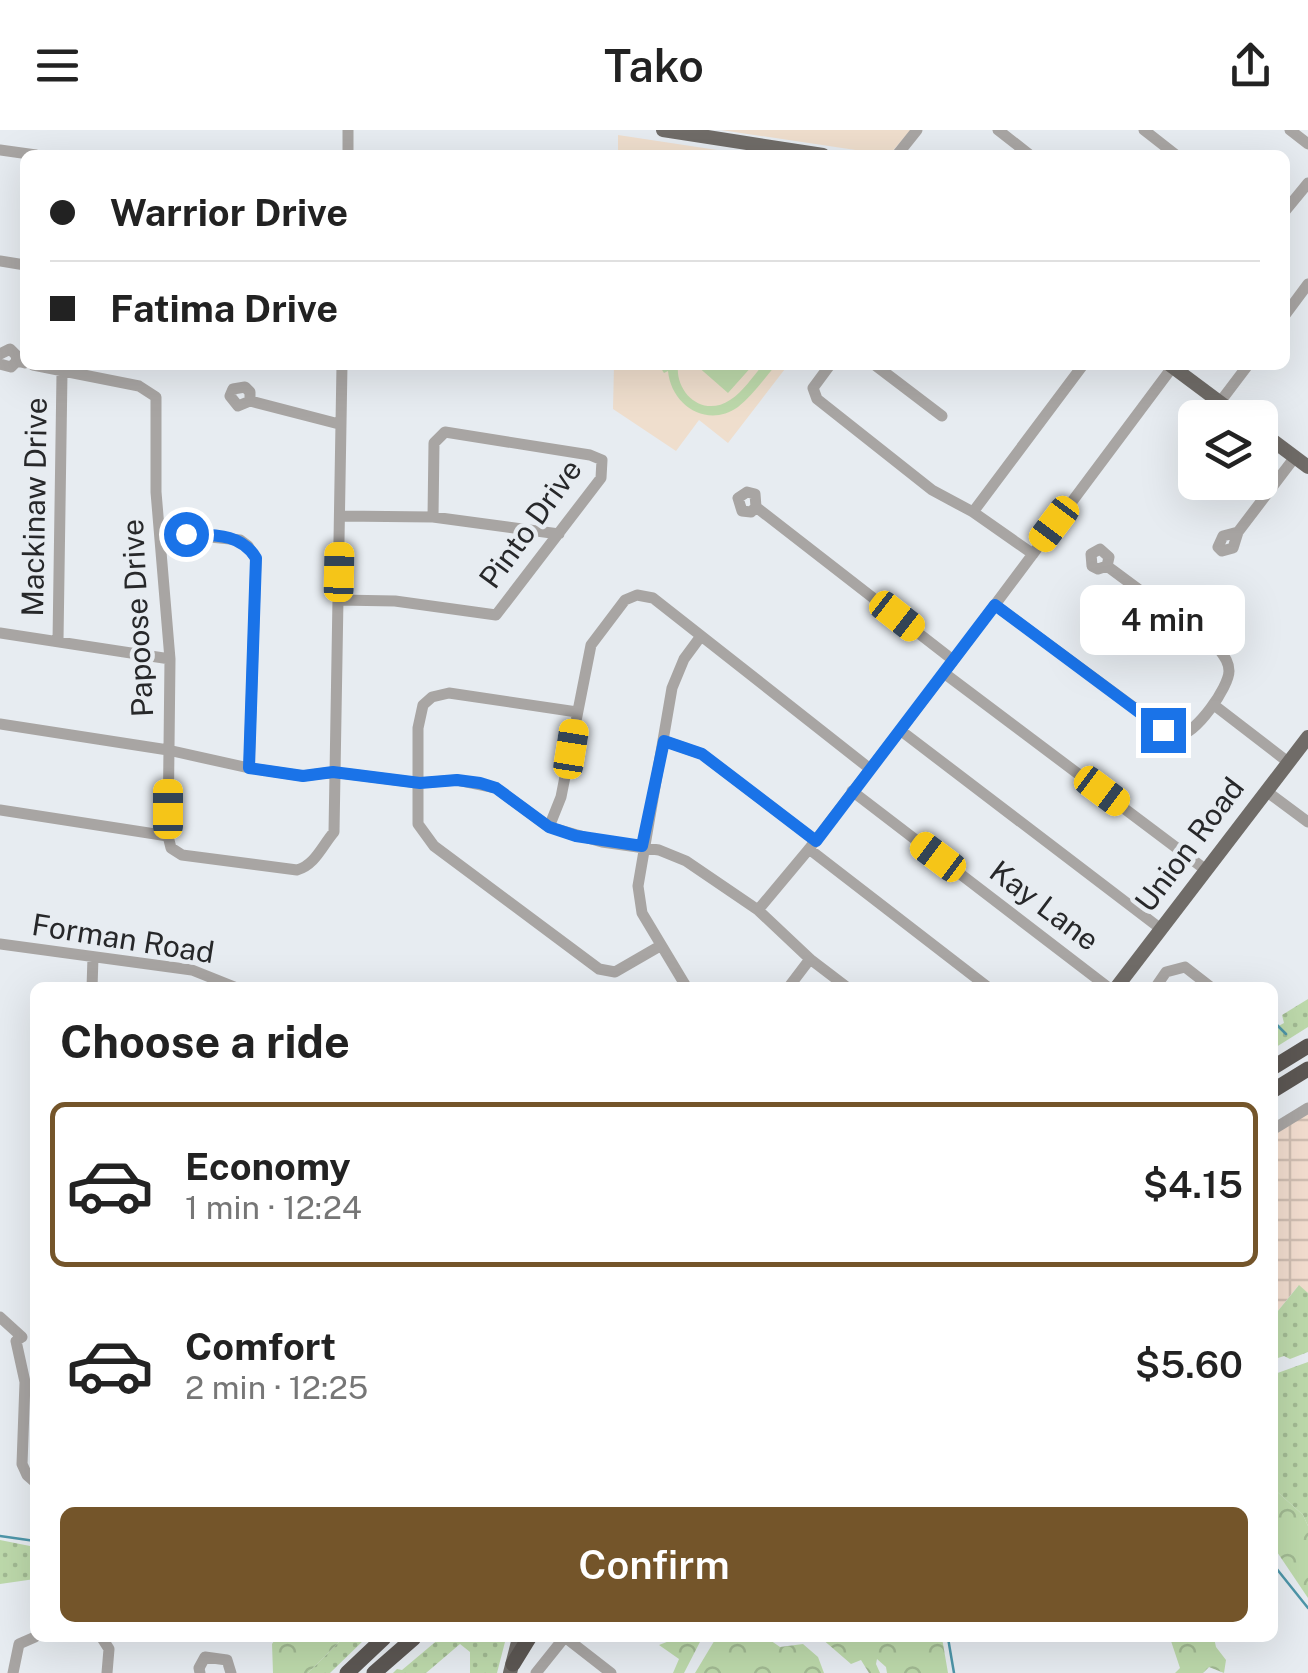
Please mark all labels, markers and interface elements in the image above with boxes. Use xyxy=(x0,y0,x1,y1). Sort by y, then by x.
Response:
icon: menu xyxy=(30,38,85,93)
icon: share xyxy=(1223,38,1278,93)
text: Tako xyxy=(604,39,704,92)
text: Warrior Drive xyxy=(110,190,348,235)
text: Fatima Drive xyxy=(110,286,338,331)
street label: Mackinaw Drive xyxy=(14,397,54,617)
map controls xyxy=(1178,400,1278,500)
button: layers xyxy=(1178,400,1278,500)
street label: Pinto Drive xyxy=(471,452,589,595)
car xyxy=(1024,491,1084,557)
route start xyxy=(164,512,209,557)
street label: Papoose Drive xyxy=(114,518,160,718)
car xyxy=(323,542,355,602)
callout: 4 min xyxy=(1080,585,1246,655)
car xyxy=(864,586,930,646)
text: 4 min xyxy=(1121,601,1204,638)
route end xyxy=(1141,708,1186,753)
car xyxy=(551,717,591,781)
car xyxy=(1069,761,1135,821)
street label: Union Road xyxy=(1127,770,1251,918)
car xyxy=(153,779,183,839)
car xyxy=(905,827,971,887)
street label: Kay Lane xyxy=(983,853,1106,958)
street label: Forman Road xyxy=(29,906,217,970)
text: Choose a ride xyxy=(60,1015,350,1068)
icon: car xyxy=(65,1140,155,1230)
text: Economy xyxy=(185,1144,351,1189)
text: $4.15 xyxy=(1143,1162,1243,1207)
text: 1 min · 12:24 xyxy=(185,1189,362,1226)
icon: car xyxy=(65,1320,155,1410)
text: Comfort xyxy=(185,1324,336,1369)
text: $5.60 xyxy=(1135,1342,1243,1387)
text: 2 min · 12:25 xyxy=(185,1369,368,1406)
button: Confirm xyxy=(60,1507,1248,1622)

